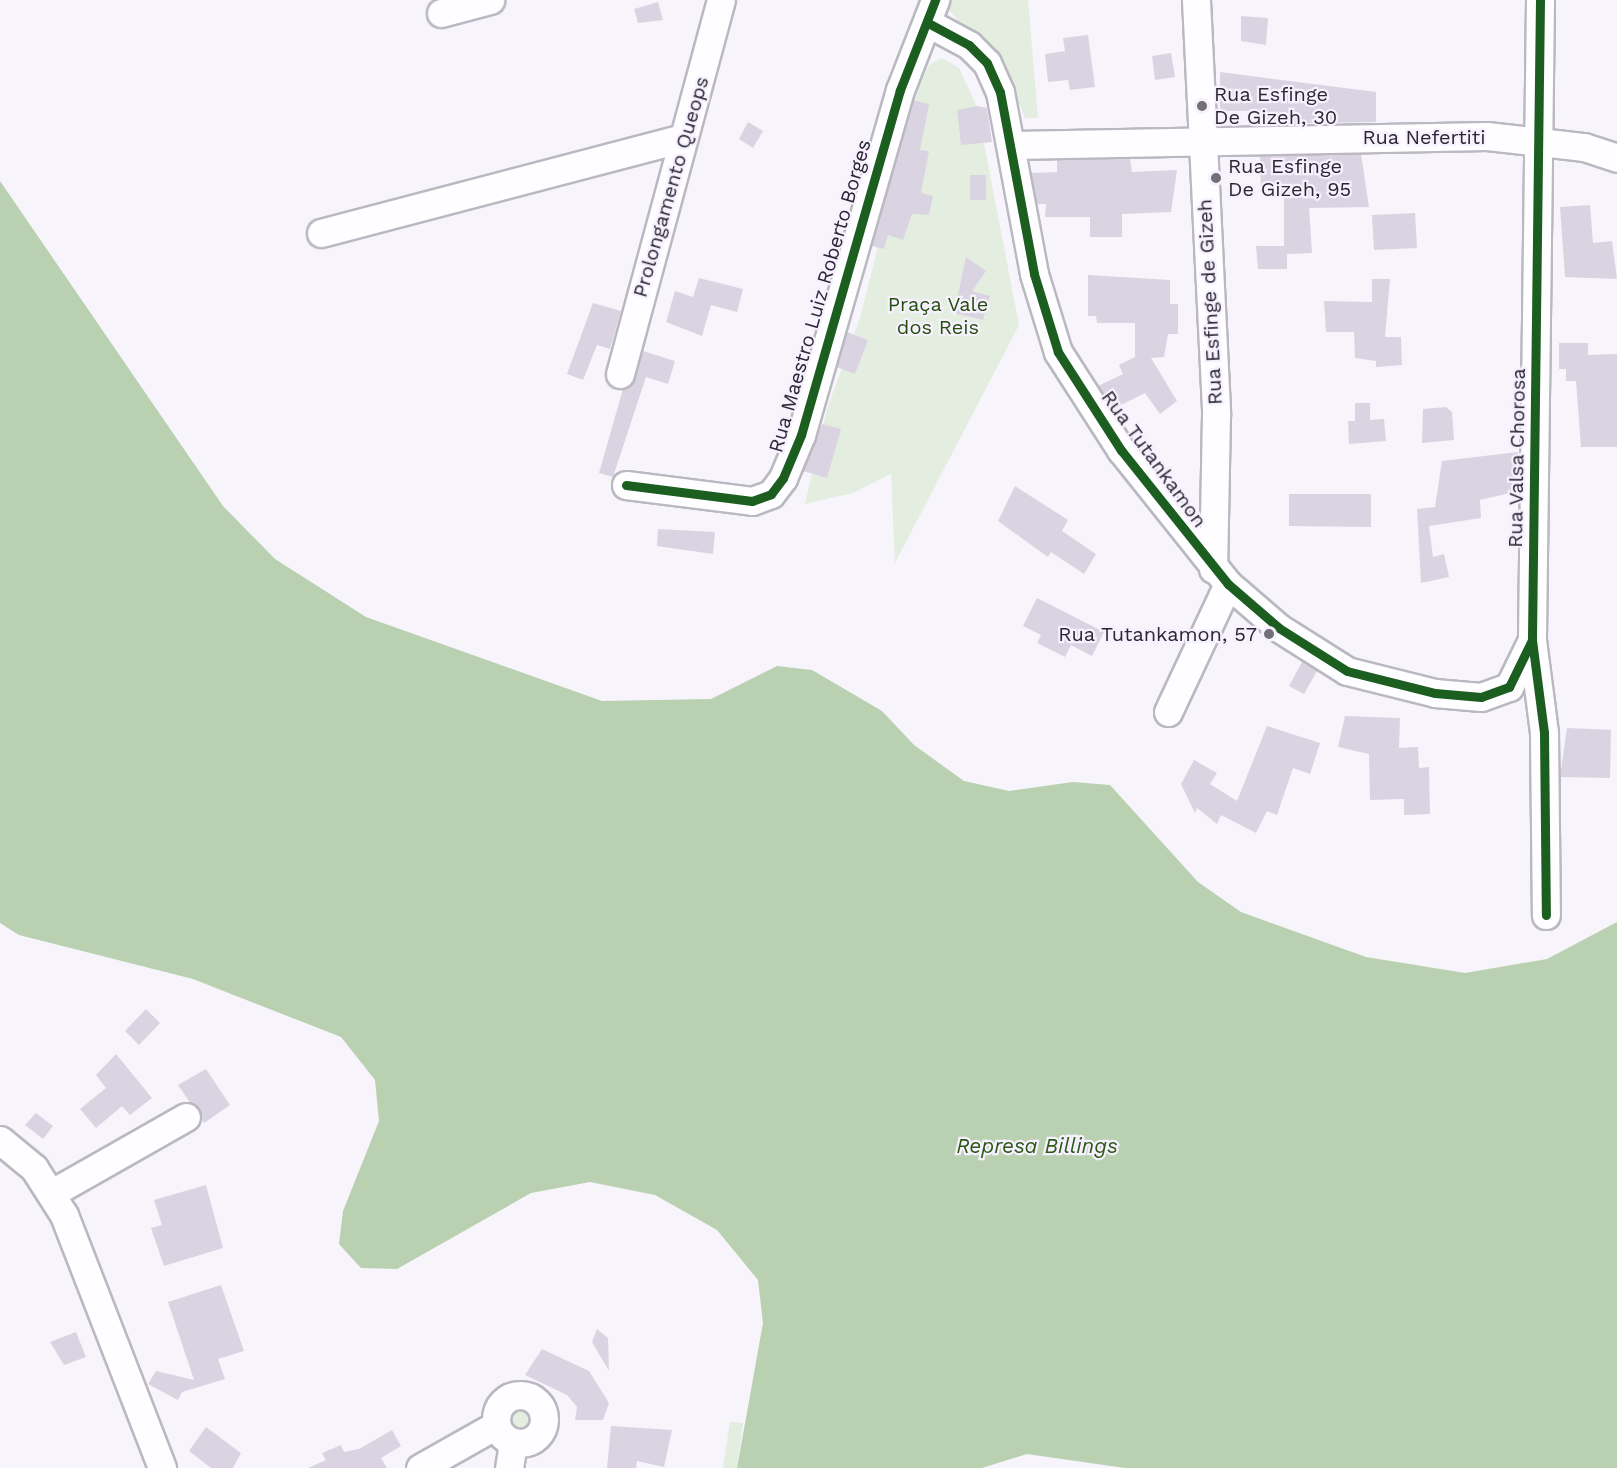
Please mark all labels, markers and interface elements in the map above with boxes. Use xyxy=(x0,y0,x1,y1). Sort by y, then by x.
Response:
street label: Prolongamento Queops xyxy=(628,74,714,300)
place label: Rua Esfinge De Gizeh, 30 xyxy=(1214,83,1337,130)
marker: Rua Esfinge De Gizeh, 30 xyxy=(1195,99,1209,113)
street label: Rua Nefertiti xyxy=(1362,125,1486,149)
street label: Rua Maestro Luiz Roberto Borges xyxy=(764,136,876,456)
place label: Rua Esfinge De Gizeh, 95 xyxy=(1228,154,1351,201)
marker: Rua Esfinge De Gizeh, 95 xyxy=(1209,171,1223,185)
street label: Rua Esfinge de Gizeh xyxy=(1193,198,1227,406)
park label: Praça Vale dos Reis xyxy=(887,293,989,340)
street label: Rua Valsa Chorosa xyxy=(1503,367,1531,549)
street label: Rua Tutankamon xyxy=(1096,385,1212,533)
place label: Rua Tutankamon, 57 xyxy=(1057,622,1257,646)
marker: Rua Tutankamon, 57 xyxy=(1262,627,1276,641)
water label: Represa Billings xyxy=(956,1133,1118,1159)

